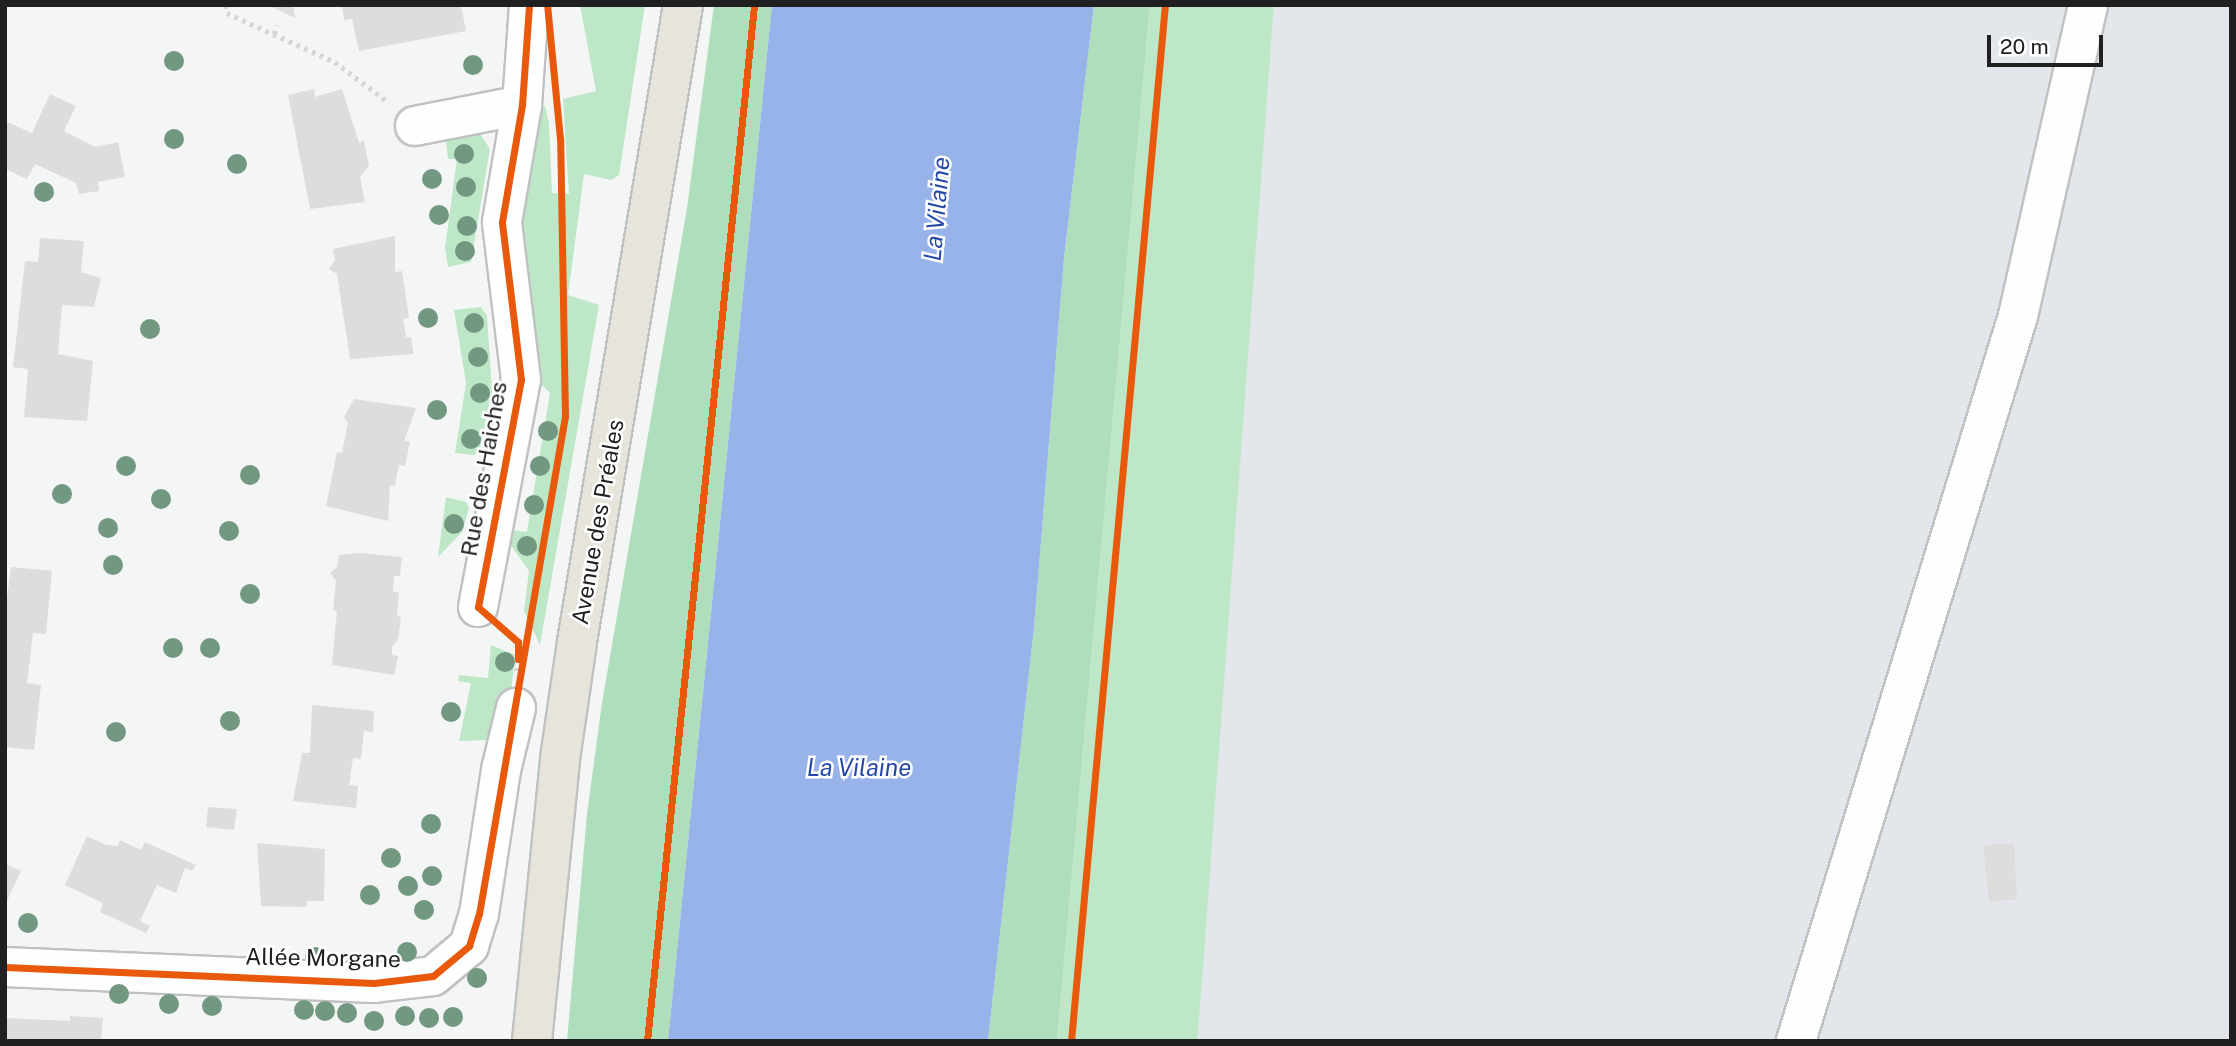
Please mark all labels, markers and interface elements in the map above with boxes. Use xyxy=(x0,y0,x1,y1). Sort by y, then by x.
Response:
scale bar xyxy=(1991,21,2106,65)
text: 20 m xyxy=(2000,34,2049,59)
water label: La Vilaine xyxy=(918,155,956,263)
street label: Rue des Haiches xyxy=(455,379,513,559)
street label: Avenue des Préales xyxy=(566,417,630,627)
water label: La Vilaine xyxy=(806,754,912,782)
street label: Allée Morgane xyxy=(245,943,401,973)

